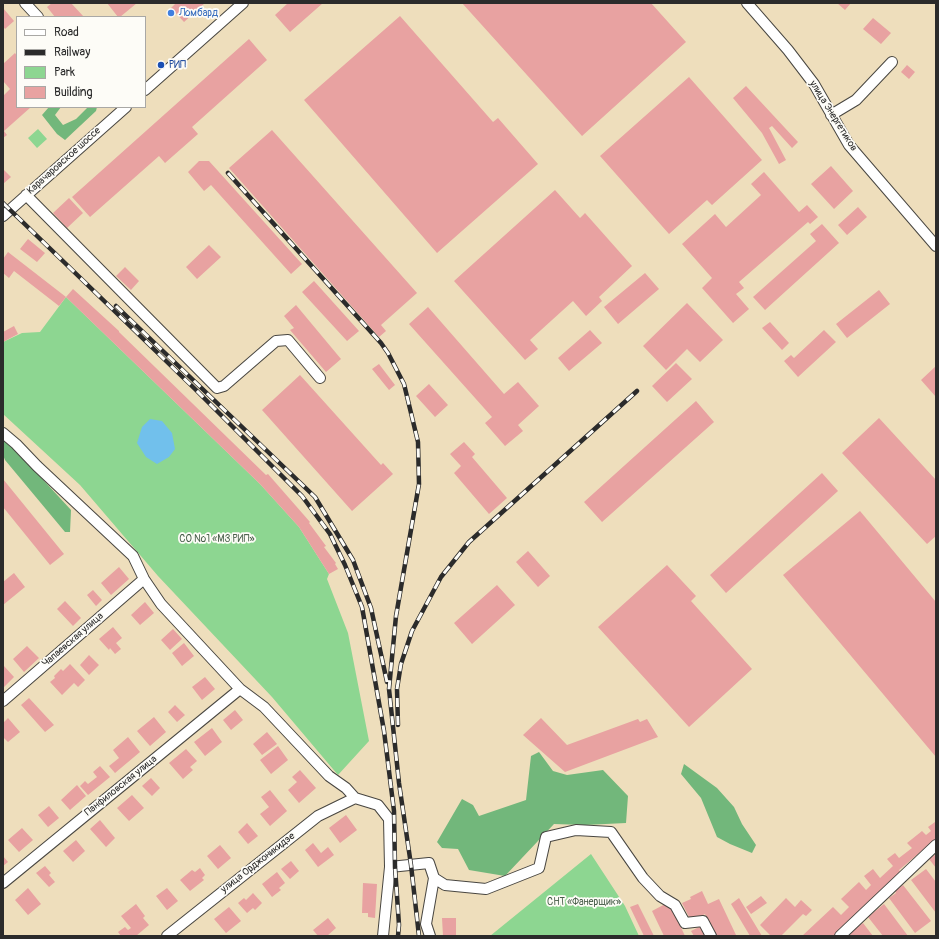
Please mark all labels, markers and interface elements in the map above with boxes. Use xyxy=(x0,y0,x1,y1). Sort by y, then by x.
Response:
place label: Ломбард xyxy=(179,7,218,19)
marker: Ломбард xyxy=(166,8,176,18)
legend xyxy=(16,16,146,108)
text: Road xyxy=(54,25,79,40)
text: Railway xyxy=(54,45,90,60)
place label: РИП xyxy=(169,59,186,71)
marker: РИП xyxy=(156,60,166,70)
text: Park xyxy=(54,65,75,80)
street label: улица Энергетиков xyxy=(806,78,860,154)
text: Building xyxy=(54,85,93,100)
street label: Карачаровское шоссе xyxy=(25,125,103,197)
park label: СО №1 «МЗ РИП» xyxy=(179,533,255,545)
street label: Чапаевская улица xyxy=(40,610,106,670)
street label: Панфиловская улица xyxy=(83,753,159,819)
street label: улица Орджоникидзе xyxy=(219,830,297,896)
park label: СНТ «Фанерщик» xyxy=(547,896,621,908)

